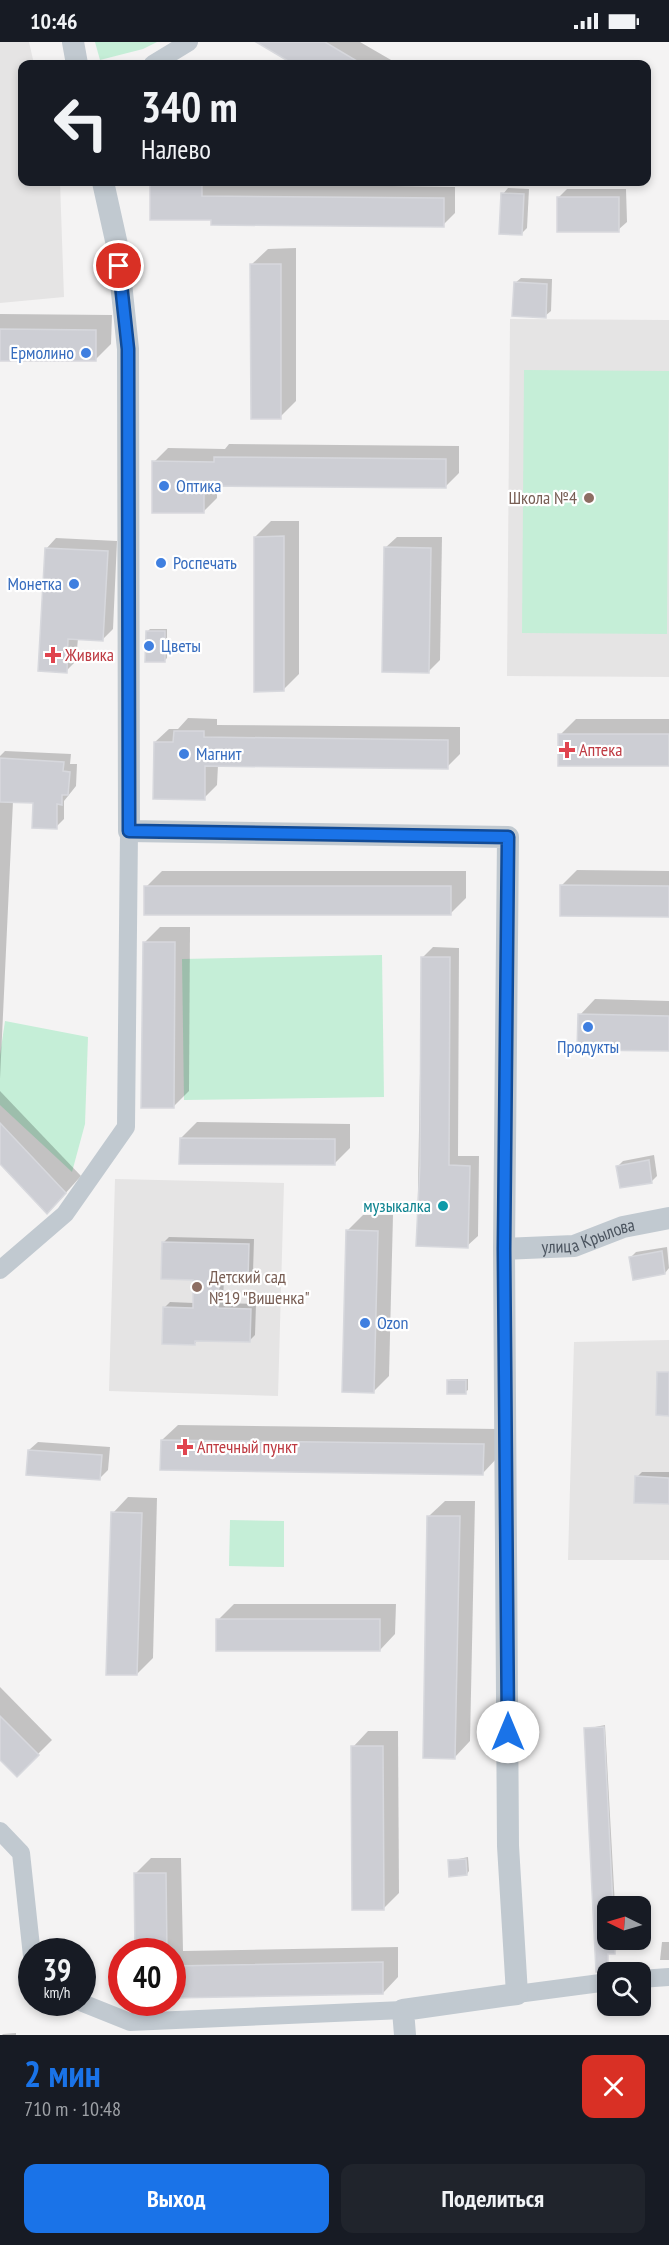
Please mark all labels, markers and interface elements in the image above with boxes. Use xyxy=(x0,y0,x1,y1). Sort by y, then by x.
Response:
text: 10:46 xyxy=(30,7,78,35)
text: 340 m xyxy=(141,79,238,134)
icon: left xyxy=(42,84,120,162)
text: Налево xyxy=(141,132,211,166)
pin xyxy=(93,240,144,291)
icon: arrive xyxy=(102,249,135,282)
place label: Ермолино xyxy=(10,341,74,364)
marker: Ермолино xyxy=(79,346,93,360)
place label: Оптика xyxy=(176,474,221,497)
marker: Оптика xyxy=(157,479,171,493)
place label: Школа №4 xyxy=(509,486,577,509)
marker: Школа №4 xyxy=(582,491,596,505)
place label: Роспечать xyxy=(173,551,237,574)
marker: Роспечать xyxy=(154,556,168,570)
place label: Монетка xyxy=(8,572,62,595)
marker: Монетка xyxy=(67,577,81,591)
place label: Цветы xyxy=(161,634,201,657)
marker: Цветы xyxy=(142,639,156,653)
place label: Живика xyxy=(64,643,114,666)
marker: Живика xyxy=(46,648,60,662)
place label: Аптека xyxy=(579,738,622,761)
place label: Магнит xyxy=(196,742,242,765)
marker: Аптека xyxy=(560,743,574,757)
marker: Магнит xyxy=(177,747,191,761)
marker: Продукты xyxy=(581,1020,595,1034)
place label: Продукты xyxy=(557,1035,619,1058)
place label: музыкалка xyxy=(363,1194,431,1217)
marker: музыкалка xyxy=(436,1199,450,1213)
street label: улица Крылова xyxy=(541,1213,637,1258)
place label: Детский сад №19 "Вишенка" xyxy=(209,1265,310,1309)
marker: Детский сад №19 "Вишенка" xyxy=(190,1280,204,1294)
place label: Ozon xyxy=(377,1311,409,1334)
marker: Ozon xyxy=(358,1316,372,1330)
place label: Аптечный пункт xyxy=(197,1435,298,1458)
marker: Аптечный пункт xyxy=(178,1440,192,1454)
position arrow xyxy=(476,1700,540,1764)
north arrow xyxy=(597,1896,651,1950)
map controls xyxy=(597,1896,651,2016)
speed limit sign: 40 xyxy=(108,1938,186,2016)
text: 39 xyxy=(43,1950,71,1989)
button: search xyxy=(597,1962,651,2016)
text: km/h xyxy=(44,1983,70,2002)
text: 2 мин xyxy=(24,2050,101,2097)
button: close xyxy=(582,2055,645,2118)
text: 710 m · 10:48 xyxy=(24,2096,121,2122)
button: Выход xyxy=(24,2164,329,2233)
button: Поделиться xyxy=(341,2164,645,2233)

